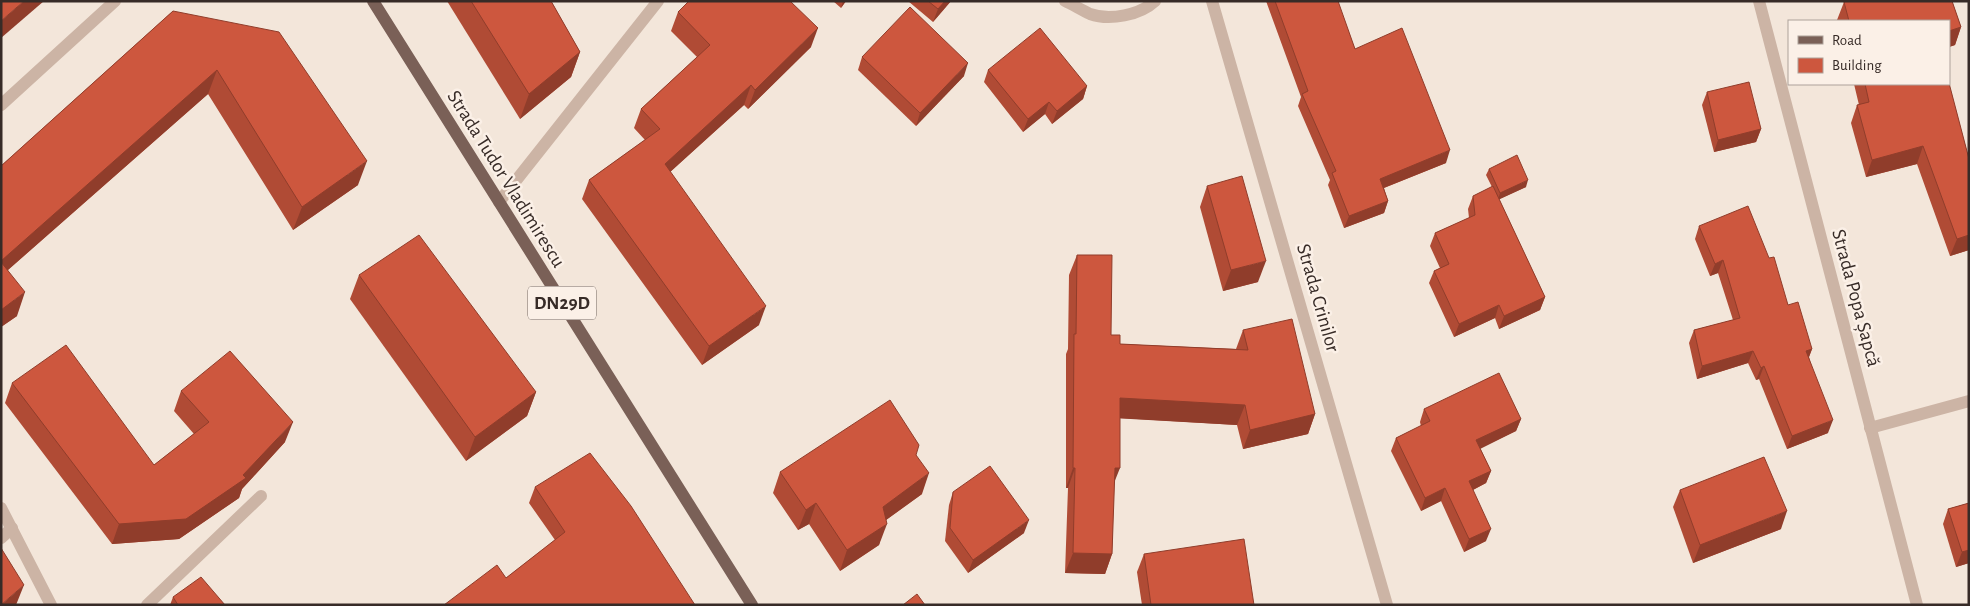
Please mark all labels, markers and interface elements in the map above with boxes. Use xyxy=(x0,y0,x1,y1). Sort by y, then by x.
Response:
legend xyxy=(1788,20,1950,85)
text: Road xyxy=(1832,33,1862,48)
text: Building xyxy=(1832,58,1882,73)
street label: Strada Tudor Vladimirescu xyxy=(443,87,569,271)
street label: Strada Popa Șapcă xyxy=(1827,227,1884,369)
street label: Strada Crinilor xyxy=(1293,242,1343,355)
road number: DN29D xyxy=(528,286,596,320)

